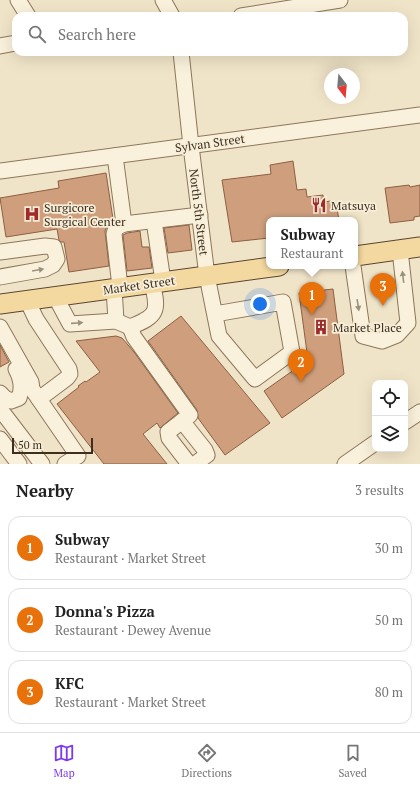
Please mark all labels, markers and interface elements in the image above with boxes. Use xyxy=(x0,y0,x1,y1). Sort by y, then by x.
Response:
search box xyxy=(12,12,408,56)
icon: search xyxy=(26,23,48,45)
text: Search here xyxy=(58,24,136,44)
north arrow xyxy=(324,68,360,104)
street label: Sylvan Street xyxy=(174,131,246,155)
street label: North 5th Street xyxy=(186,168,212,257)
restaurant icon: Matsuya xyxy=(310,196,328,214)
place label: Matsuya xyxy=(331,198,376,213)
place label: Surgicore Surgical Center xyxy=(44,200,126,229)
hospital icon: Surgicore Surgical Center xyxy=(23,205,41,223)
popup xyxy=(266,217,358,269)
text: Subway xyxy=(280,224,335,244)
text: Restaurant xyxy=(280,244,344,262)
one-way arrow xyxy=(32,267,45,273)
one-way arrow xyxy=(399,271,406,283)
street label: Market Street xyxy=(102,272,177,297)
pin: 3 xyxy=(370,273,396,306)
pin: 1 xyxy=(299,282,325,315)
your location xyxy=(250,294,270,314)
one-way arrow xyxy=(355,298,361,311)
building icon: Market Place xyxy=(312,318,330,336)
one-way arrow xyxy=(71,320,83,327)
place label: Market Place xyxy=(333,320,402,335)
pin: 2 xyxy=(288,349,314,382)
map controls xyxy=(372,380,408,452)
button: locate xyxy=(372,380,408,416)
button: layers xyxy=(372,416,408,452)
scale bar xyxy=(12,436,93,455)
text: 50 m xyxy=(18,438,42,452)
text: Nearby xyxy=(16,479,74,502)
text: 3 results xyxy=(355,481,404,499)
text: Subway xyxy=(55,529,109,549)
text: 1 xyxy=(26,539,34,557)
text: 30 m xyxy=(375,539,403,557)
text: Restaurant · Market Street xyxy=(55,549,206,567)
text: Donna's Pizza xyxy=(55,601,155,621)
text: 2 xyxy=(26,611,34,629)
text: 50 m xyxy=(375,611,403,629)
text: Restaurant · Dewey Avenue xyxy=(55,621,211,639)
text: KFC xyxy=(55,673,84,693)
text: 3 xyxy=(26,683,34,701)
text: 80 m xyxy=(375,683,403,701)
text: Restaurant · Market Street xyxy=(55,693,206,711)
tab: Map xyxy=(53,742,75,780)
tab: Directions xyxy=(181,742,232,780)
tab: Saved xyxy=(338,742,367,780)

